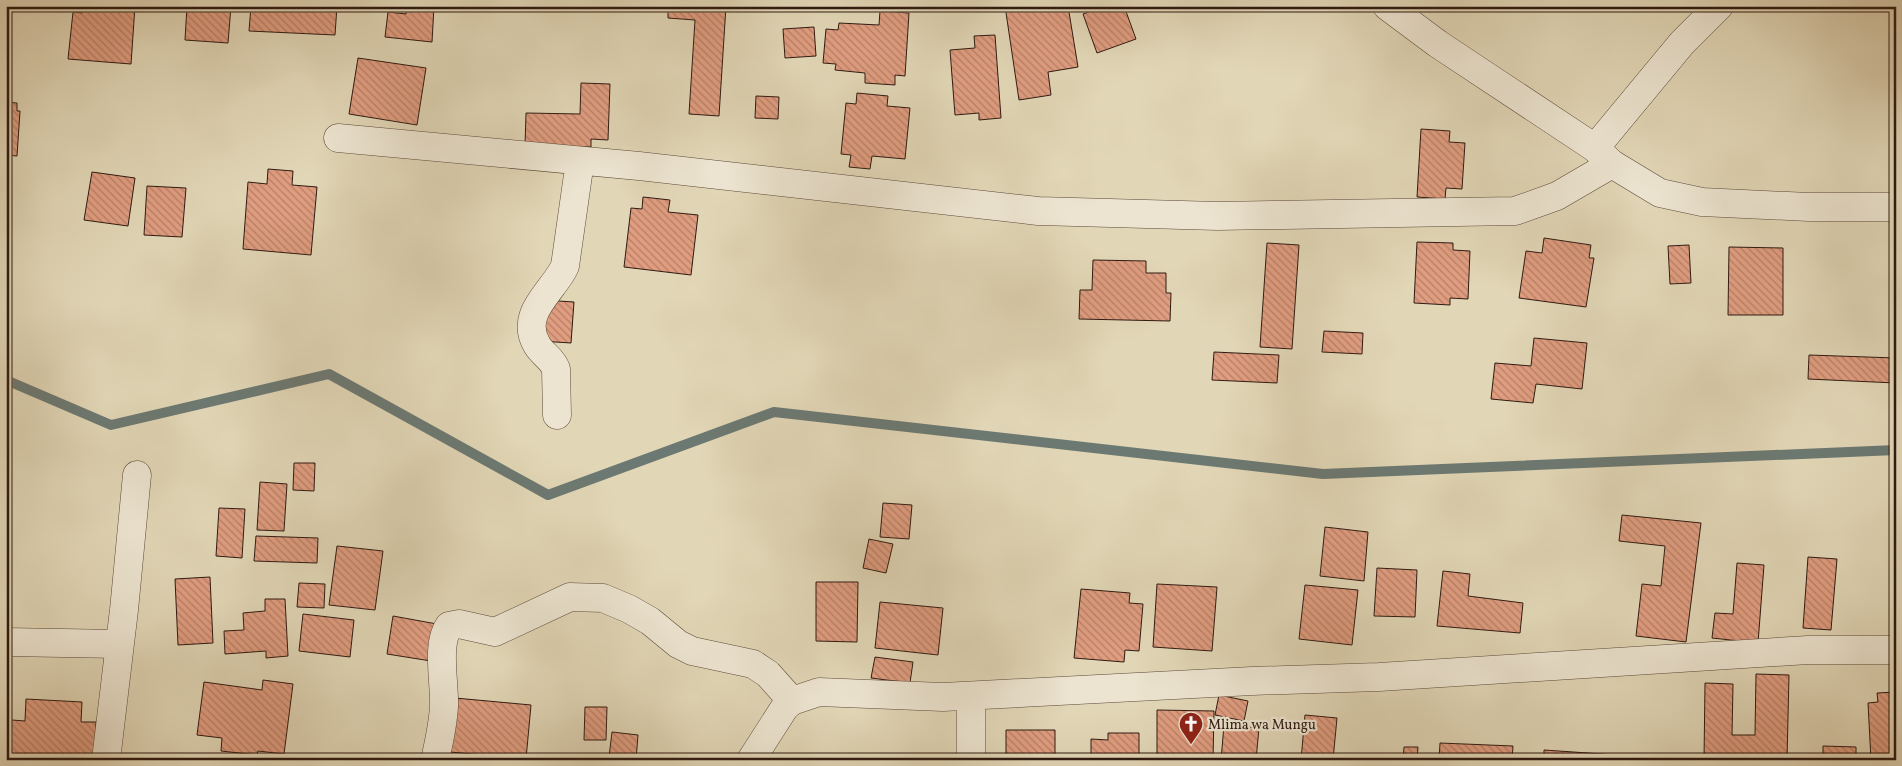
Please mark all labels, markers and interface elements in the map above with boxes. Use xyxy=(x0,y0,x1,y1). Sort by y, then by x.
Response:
church icon: Mlima wa Mungu xyxy=(1178,711,1204,745)
place label: Mlima wa Mungu xyxy=(1208,716,1316,735)

